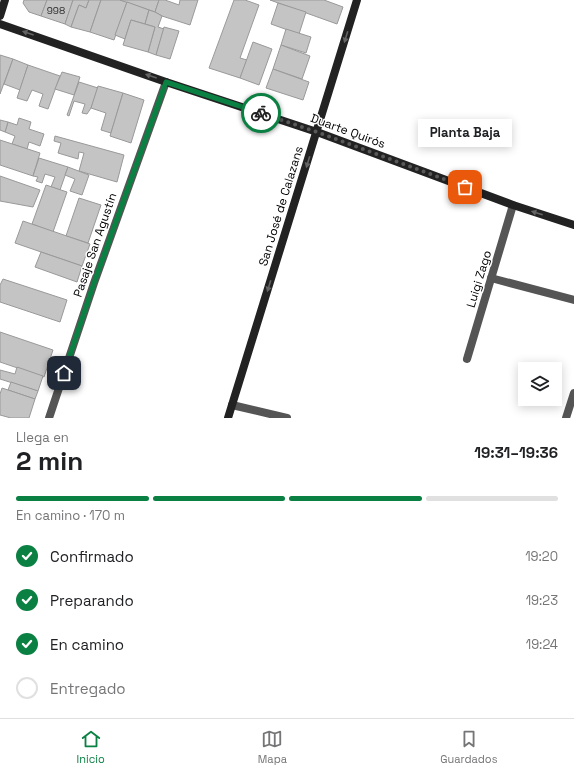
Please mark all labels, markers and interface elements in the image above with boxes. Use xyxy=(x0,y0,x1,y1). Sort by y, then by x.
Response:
house number: 998 xyxy=(47,4,65,17)
one-way arrow xyxy=(21,30,33,36)
one-way arrow xyxy=(342,32,348,44)
one-way arrow xyxy=(144,73,156,79)
courier xyxy=(241,93,281,133)
icon: bike xyxy=(250,102,272,124)
street label: Duarte Quirós xyxy=(308,110,388,152)
callout: Planta Baja xyxy=(418,119,512,147)
text: Planta Baja xyxy=(430,124,500,141)
street label: San José de Calazans xyxy=(255,144,307,268)
one-way arrow xyxy=(305,156,311,168)
pin xyxy=(448,170,482,204)
icon: bag xyxy=(454,176,476,198)
street label: Pasaje San Agustín xyxy=(70,191,120,299)
one-way arrow xyxy=(531,210,543,216)
street label: Luigi Zago xyxy=(463,248,495,310)
one-way arrow xyxy=(266,280,272,292)
pin xyxy=(47,356,81,390)
icon: home xyxy=(53,362,75,384)
map controls xyxy=(518,362,562,406)
button: layers xyxy=(518,362,562,406)
text: Llega en xyxy=(16,429,69,446)
text: 19:31–19:36 xyxy=(474,443,558,462)
text: 2 min xyxy=(16,444,83,478)
text: En camino · 170 m xyxy=(16,507,125,524)
icon: check xyxy=(16,545,38,567)
text: Confirmado xyxy=(50,547,134,566)
text: 19:20 xyxy=(525,548,558,565)
icon: check xyxy=(16,589,38,611)
text: Preparando xyxy=(50,591,134,610)
text: 19:23 xyxy=(526,592,558,609)
icon: check xyxy=(16,633,38,655)
text: En camino xyxy=(50,635,124,654)
text: 19:24 xyxy=(526,636,558,653)
text: Entregado xyxy=(50,679,126,698)
tab: Inicio xyxy=(77,728,105,766)
tab: Mapa xyxy=(258,728,287,766)
tab: Guardados xyxy=(440,728,497,766)

